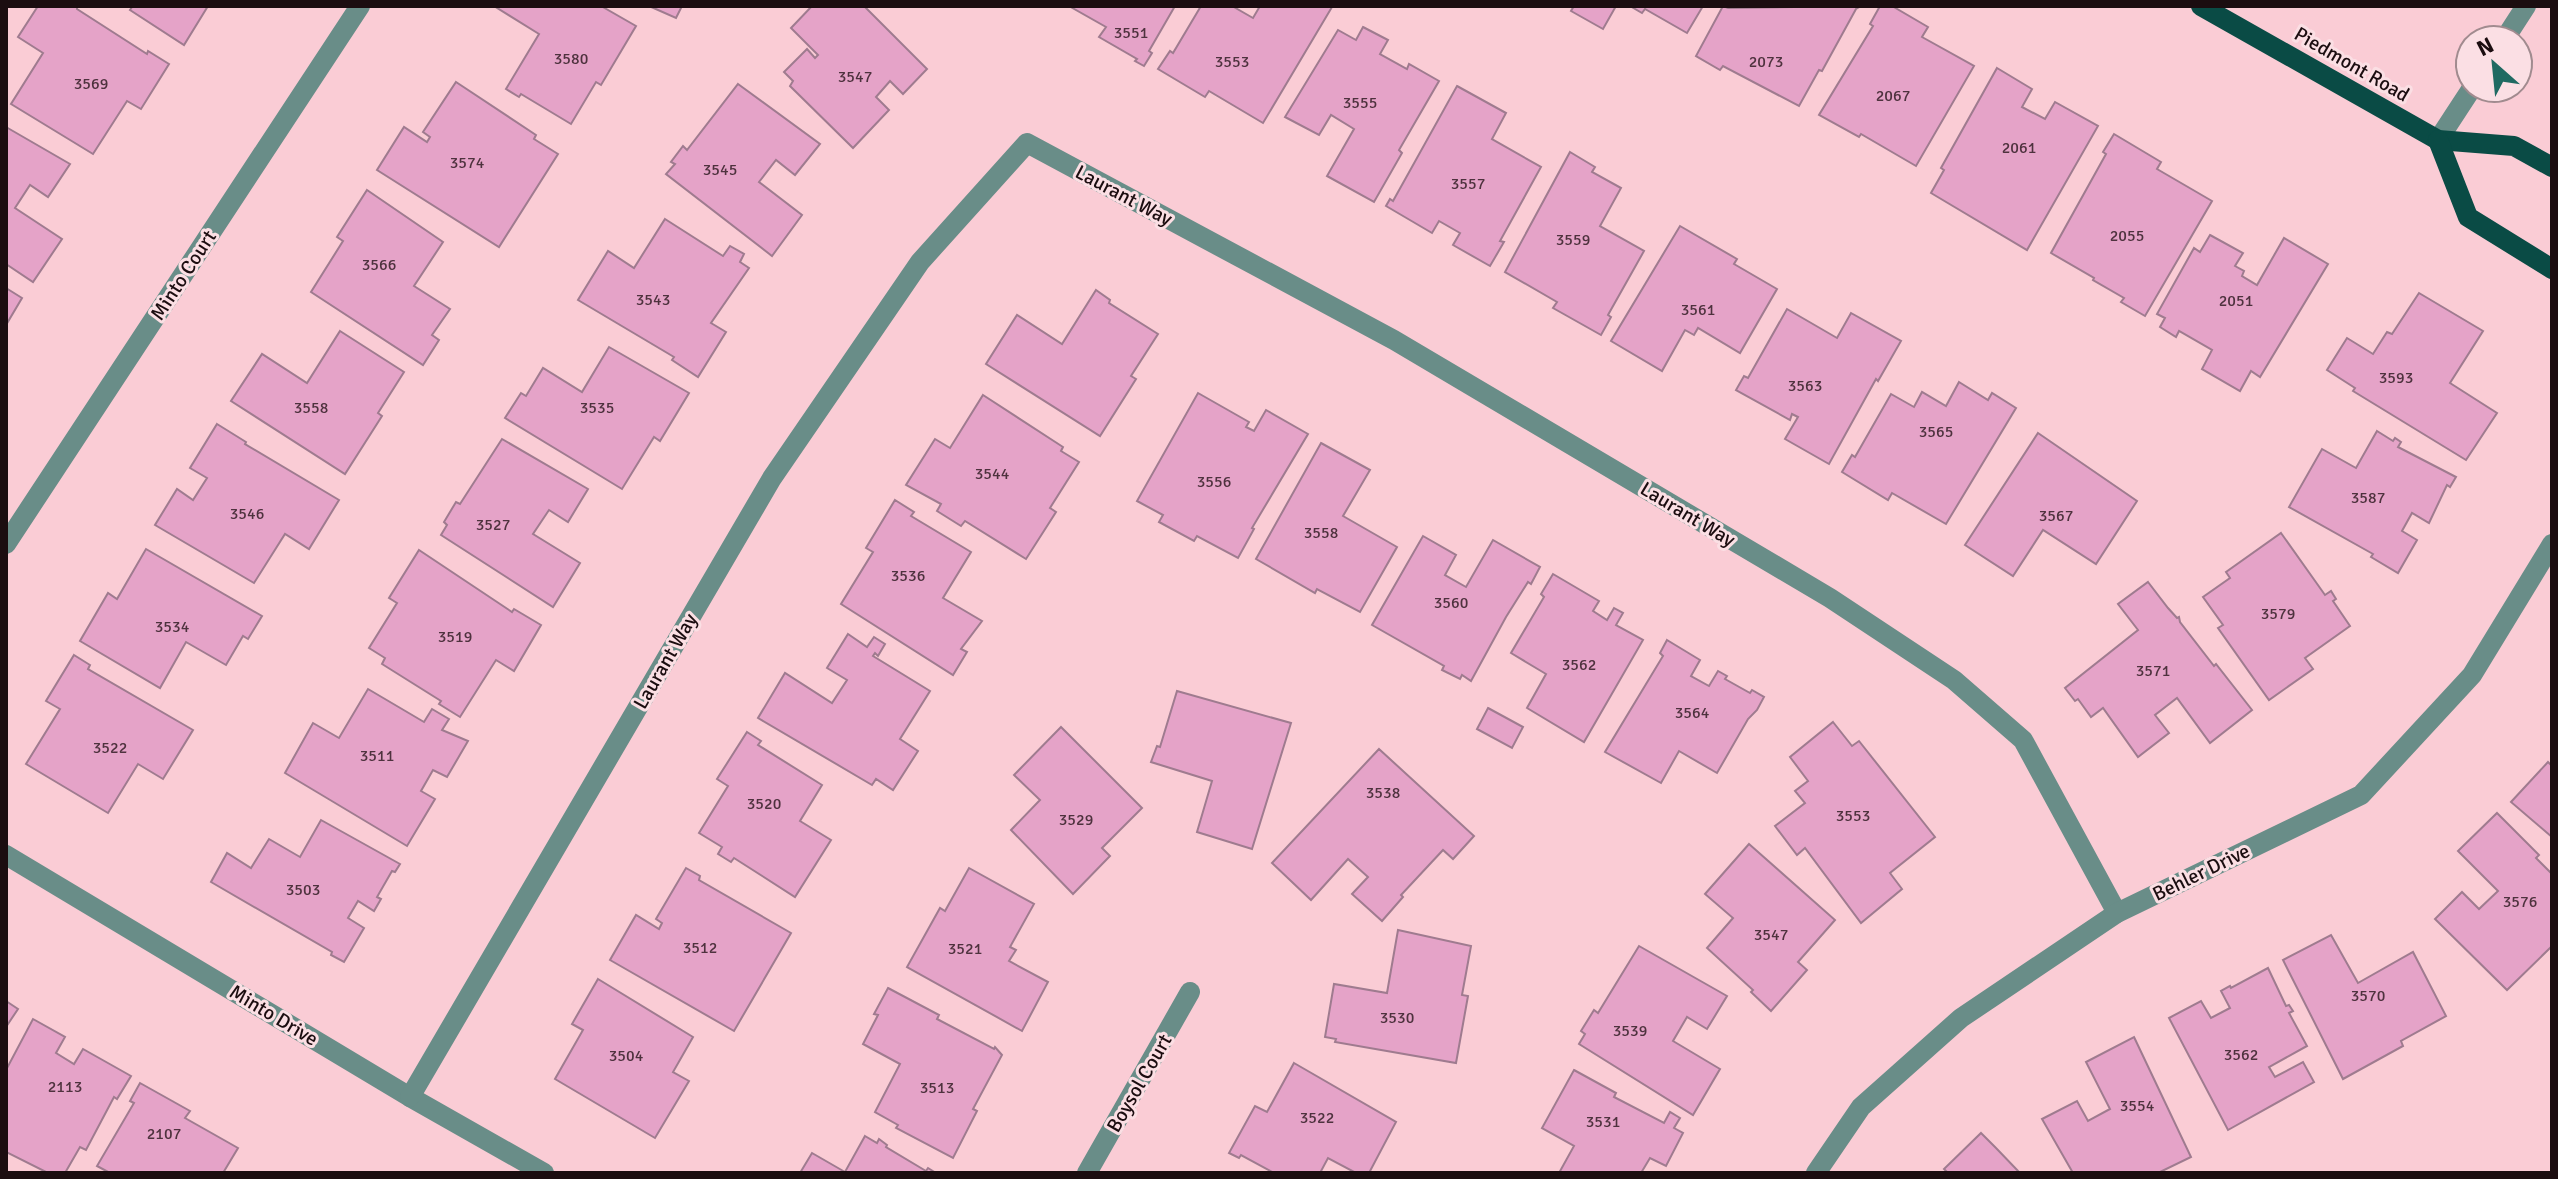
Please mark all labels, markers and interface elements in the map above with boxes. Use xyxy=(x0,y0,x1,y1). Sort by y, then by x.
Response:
street label: Piedmont Road xyxy=(2290,21,2414,107)
house number: 3551 xyxy=(1114,23,1148,43)
north arrow xyxy=(2454,24,2534,104)
text: N xyxy=(2472,31,2498,62)
house number: 3580 xyxy=(554,49,588,69)
house number: 3553 xyxy=(1215,52,1249,72)
house number: 2073 xyxy=(1749,52,1783,72)
house number: 3547 xyxy=(838,67,872,87)
house number: 3569 xyxy=(74,74,108,94)
house number: 2067 xyxy=(1876,86,1910,106)
house number: 3555 xyxy=(1343,93,1377,113)
house number: 2061 xyxy=(2002,138,2036,158)
house number: 3574 xyxy=(450,153,485,173)
street label: Laurant Way xyxy=(1071,159,1177,232)
house number: 3545 xyxy=(703,160,737,180)
house number: 3557 xyxy=(1451,174,1485,194)
street label: Minto Court xyxy=(145,226,222,325)
house number: 2055 xyxy=(2110,226,2144,246)
house number: 3559 xyxy=(1556,230,1590,250)
house number: 3566 xyxy=(362,255,396,275)
house number: 3543 xyxy=(636,290,670,310)
house number: 2051 xyxy=(2219,291,2253,311)
house number: 3561 xyxy=(1681,300,1715,320)
house number: 3593 xyxy=(2379,368,2413,388)
house number: 3563 xyxy=(1788,376,1822,396)
house number: 3558 xyxy=(294,398,328,418)
house number: 3535 xyxy=(580,398,614,418)
house number: 3565 xyxy=(1919,422,1953,442)
house number: 3544 xyxy=(975,464,1010,484)
house number: 3556 xyxy=(1197,472,1231,492)
street label: Laurant Way xyxy=(1636,476,1740,553)
house number: 3587 xyxy=(2351,488,2385,508)
house number: 3546 xyxy=(230,504,264,524)
house number: 3567 xyxy=(2039,506,2073,526)
house number: 3527 xyxy=(476,515,510,535)
house number: 3558 xyxy=(1304,523,1338,543)
house number: 3536 xyxy=(891,566,925,586)
house number: 3560 xyxy=(1434,593,1468,613)
house number: 3579 xyxy=(2261,604,2295,624)
street label: Laurant Way xyxy=(628,608,703,714)
house number: 3534 xyxy=(155,617,190,637)
house number: 3519 xyxy=(438,627,472,647)
house number: 3562 xyxy=(1562,655,1596,675)
house number: 3571 xyxy=(2136,661,2170,681)
house number: 3564 xyxy=(1675,703,1710,723)
house number: 3522 xyxy=(93,738,127,758)
house number: 3511 xyxy=(360,746,394,766)
house number: 3538 xyxy=(1366,783,1400,803)
house number: 3520 xyxy=(747,794,781,814)
house number: 3553 xyxy=(1836,806,1870,826)
house number: 3529 xyxy=(1059,810,1093,830)
street label: Behler Drive xyxy=(2148,838,2254,907)
house number: 3503 xyxy=(286,880,320,900)
house number: 3576 xyxy=(2503,892,2537,912)
house number: 3547 xyxy=(1754,925,1788,945)
house number: 3512 xyxy=(683,938,717,958)
house number: 3521 xyxy=(948,939,982,959)
street label: Minto Drive xyxy=(225,979,323,1052)
house number: 3570 xyxy=(2351,986,2385,1006)
house number: 3530 xyxy=(1380,1008,1414,1028)
house number: 3539 xyxy=(1613,1021,1647,1041)
street label: Boysol Court xyxy=(1101,1030,1178,1137)
house number: 3562 xyxy=(2224,1045,2258,1065)
house number: 3504 xyxy=(609,1046,644,1066)
house number: 2113 xyxy=(48,1077,82,1097)
house number: 3513 xyxy=(920,1078,954,1098)
house number: 3554 xyxy=(2120,1096,2155,1116)
house number: 3522 xyxy=(1300,1108,1334,1128)
house number: 3531 xyxy=(1586,1112,1620,1132)
house number: 2107 xyxy=(147,1124,181,1144)

